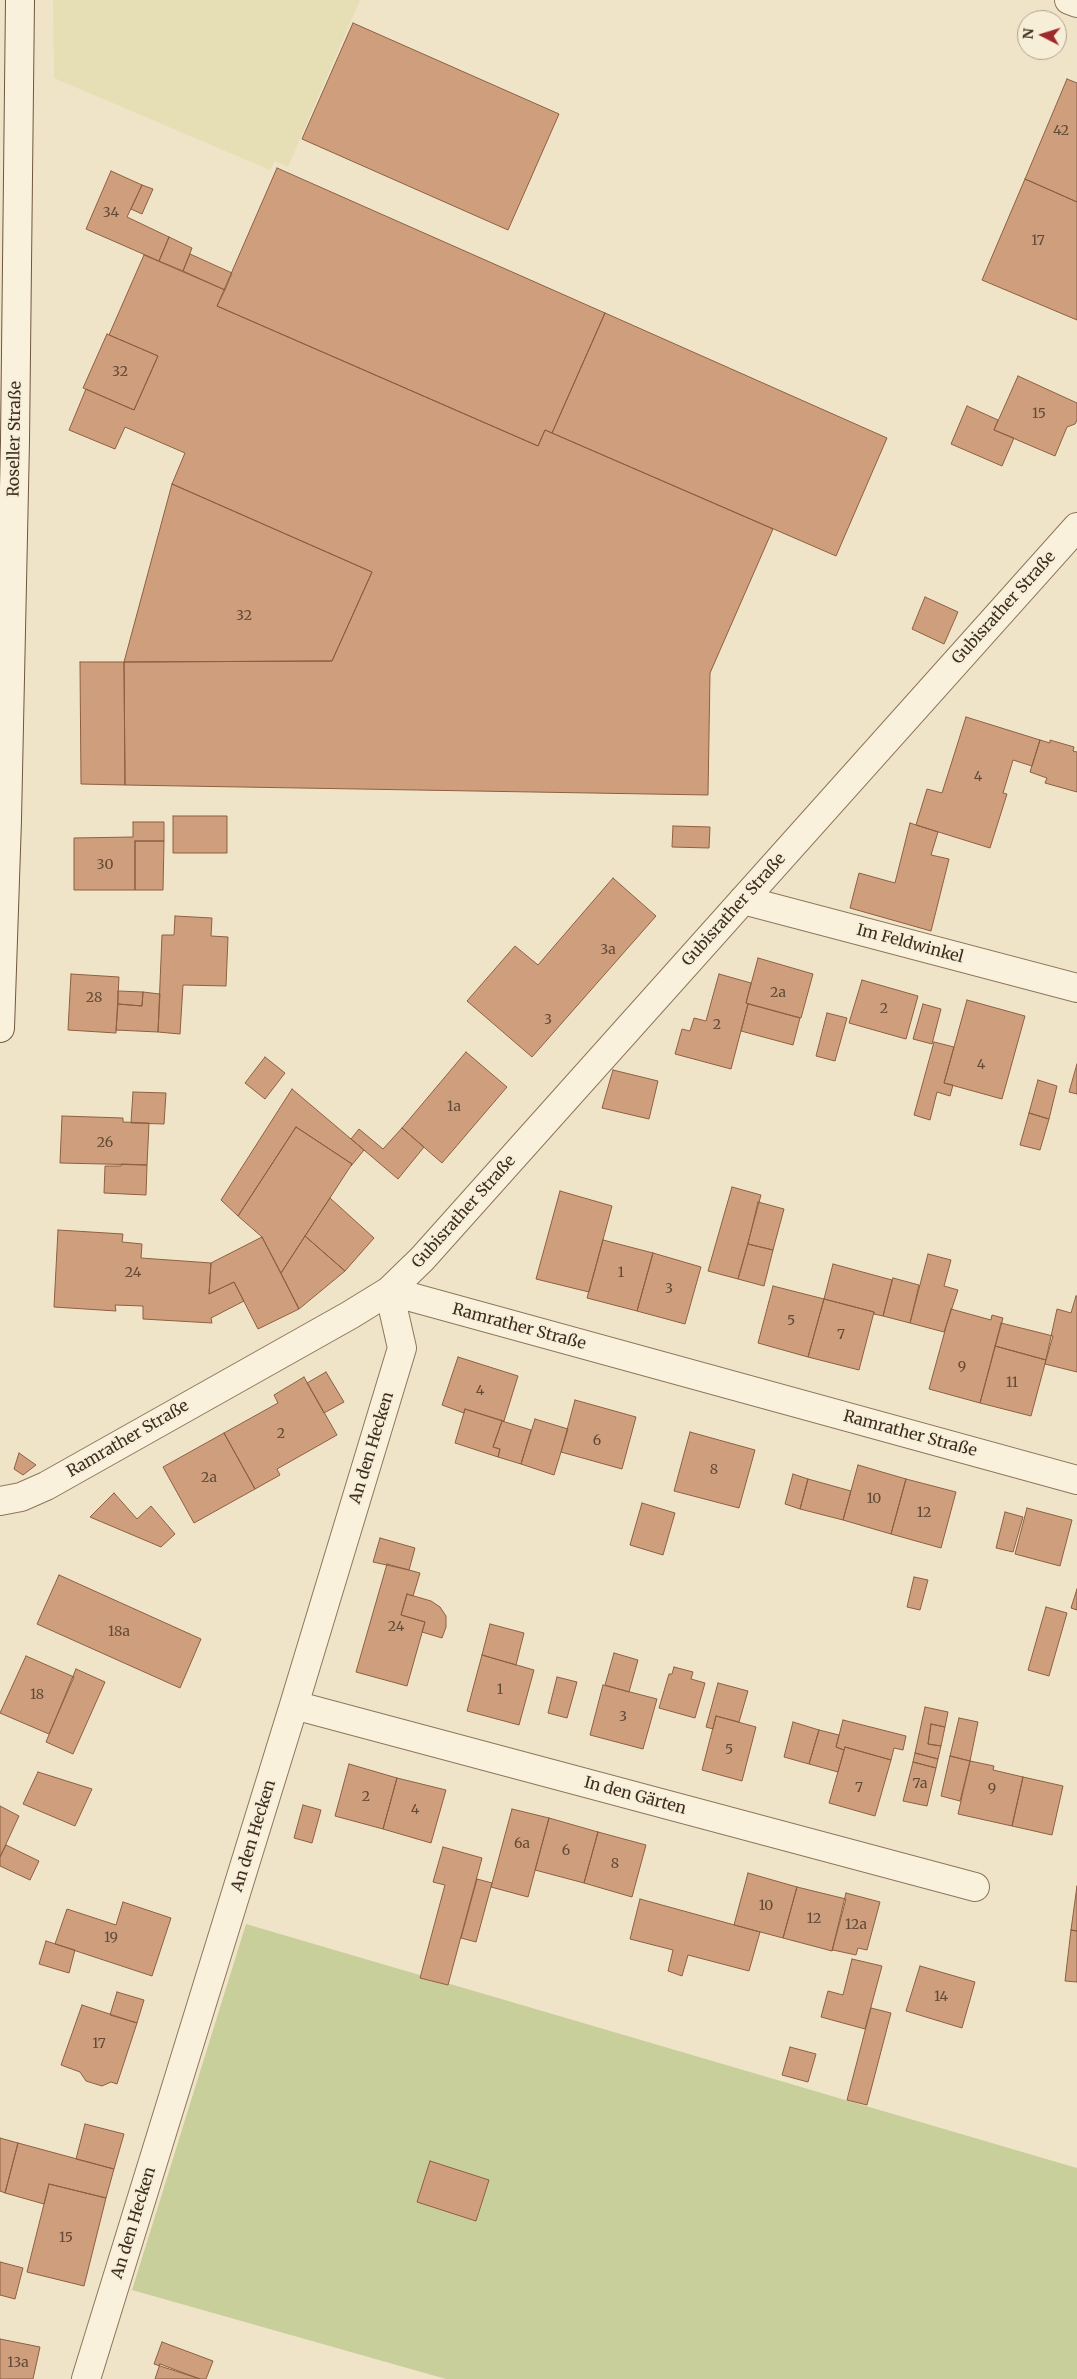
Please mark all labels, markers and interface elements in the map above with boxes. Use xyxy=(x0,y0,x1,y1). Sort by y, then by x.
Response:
north arrow xyxy=(1017,10,1067,60)
text: N xyxy=(1019,27,1038,40)
house number: 42 xyxy=(1053,123,1069,139)
house number: 34 xyxy=(103,205,119,221)
house number: 17 xyxy=(1031,233,1045,249)
house number: 32 xyxy=(112,364,128,380)
street label: Roseller Straße xyxy=(4,381,26,497)
house number: 15 xyxy=(1032,406,1046,422)
street label: Gubisrather Straße xyxy=(948,548,1060,668)
house number: 32 xyxy=(236,608,252,624)
house number: 4 xyxy=(974,769,982,785)
street label: Gubisrather Straße xyxy=(678,850,790,970)
house number: 30 xyxy=(97,857,113,873)
street label: Im Feldwinkel xyxy=(854,921,966,967)
house number: 3a xyxy=(600,942,616,958)
house number: 2a xyxy=(770,985,786,1001)
house number: 28 xyxy=(86,990,102,1006)
house number: 2 xyxy=(880,1001,888,1017)
house number: 3 xyxy=(544,1012,552,1028)
house number: 2 xyxy=(713,1017,721,1033)
house number: 4 xyxy=(977,1057,985,1073)
house number: 1a xyxy=(447,1099,461,1115)
house number: 26 xyxy=(97,1135,113,1151)
street label: Gubisrather Straße xyxy=(408,1152,520,1272)
house number: 24 xyxy=(125,1265,141,1281)
house number: 1 xyxy=(618,1265,624,1281)
house number: 3 xyxy=(665,1281,673,1297)
street label: Ramrather Straße xyxy=(450,1300,588,1354)
house number: 5 xyxy=(787,1313,795,1329)
house number: 7 xyxy=(837,1327,845,1343)
house number: 9 xyxy=(958,1359,966,1375)
house number: 11 xyxy=(1006,1375,1018,1391)
house number: 4 xyxy=(476,1383,484,1399)
street label: An den Hecken xyxy=(346,1390,398,1506)
street label: Ramrather Straße xyxy=(64,1396,192,1482)
street label: Ramrather Straße xyxy=(841,1407,979,1461)
house number: 2 xyxy=(277,1426,285,1442)
house number: 6 xyxy=(593,1433,601,1449)
house number: 8 xyxy=(710,1462,718,1478)
house number: 2a xyxy=(201,1470,217,1486)
house number: 10 xyxy=(867,1491,881,1507)
house number: 12 xyxy=(917,1505,931,1521)
house number: 24 xyxy=(388,1619,404,1635)
house number: 18a xyxy=(108,1624,130,1640)
house number: 1 xyxy=(497,1682,503,1698)
house number: 18 xyxy=(30,1687,44,1703)
house number: 3 xyxy=(619,1709,627,1725)
house number: 5 xyxy=(725,1742,733,1758)
street label: In den Gärten xyxy=(582,1773,688,1819)
house number: 7a xyxy=(913,1776,927,1792)
street label: An den Hecken xyxy=(228,1778,280,1894)
house number: 7 xyxy=(855,1780,863,1796)
house number: 9 xyxy=(988,1781,996,1797)
house number: 2 xyxy=(362,1789,370,1805)
house number: 4 xyxy=(411,1802,419,1818)
house number: 6a xyxy=(514,1836,530,1852)
house number: 6 xyxy=(562,1843,570,1859)
house number: 8 xyxy=(611,1856,619,1872)
house number: 10 xyxy=(759,1898,773,1914)
house number: 12 xyxy=(807,1911,821,1927)
house number: 12a xyxy=(845,1917,867,1933)
house number: 19 xyxy=(104,1930,118,1946)
house number: 14 xyxy=(934,1989,948,2005)
house number: 17 xyxy=(92,2036,106,2052)
street label: An den Hecken xyxy=(108,2165,160,2281)
house number: 15 xyxy=(59,2230,73,2246)
house number: 13a xyxy=(7,2355,29,2371)

